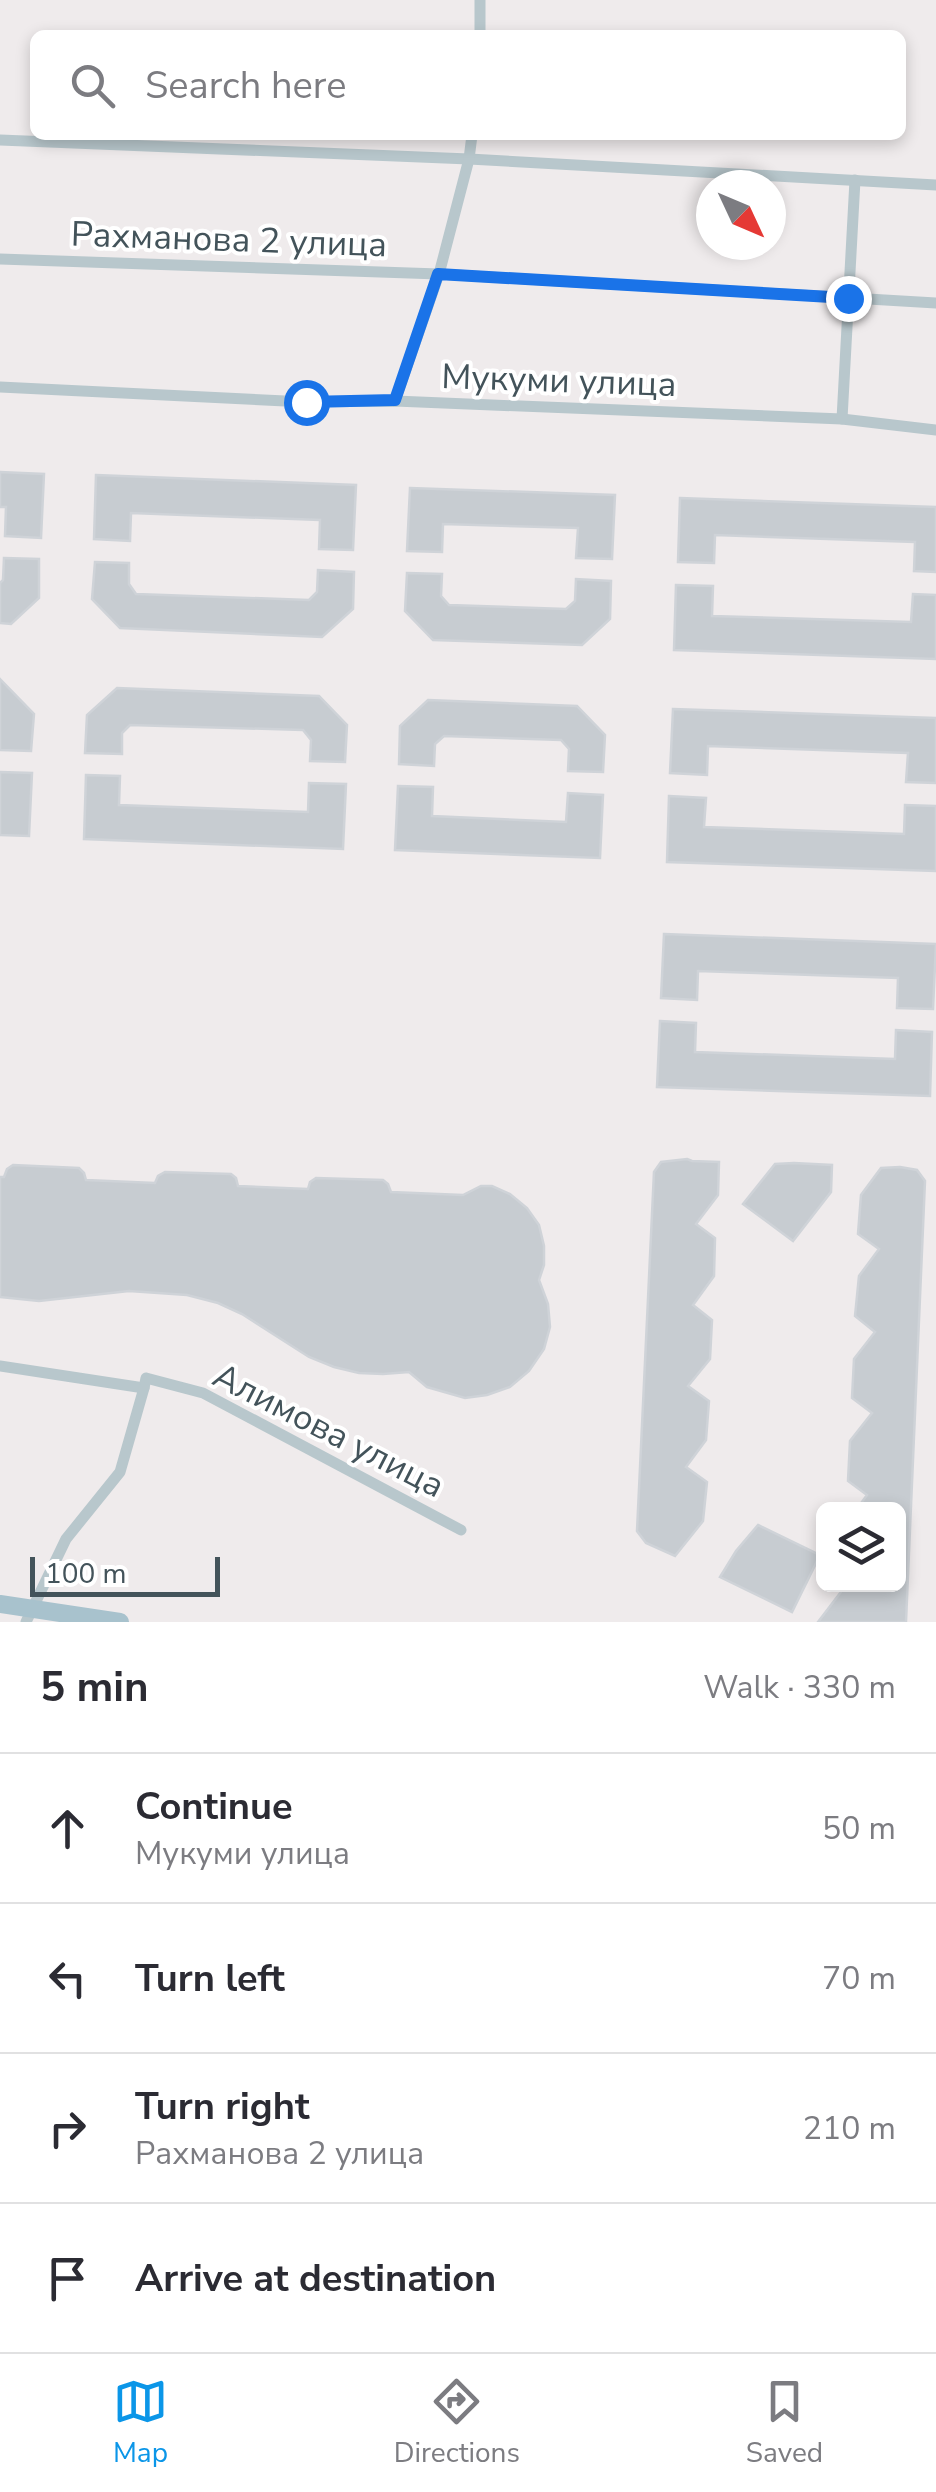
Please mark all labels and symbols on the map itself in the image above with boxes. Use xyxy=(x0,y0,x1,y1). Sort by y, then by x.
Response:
north arrow xyxy=(696,170,786,260)
street label: Рахманова 2 улица xyxy=(70,210,388,269)
route end xyxy=(826,276,872,322)
street label: Мукуми улица xyxy=(441,353,677,408)
route start xyxy=(284,380,330,426)
street label: Алимова улица xyxy=(205,1352,452,1509)
scale bar xyxy=(30,1552,220,1596)

